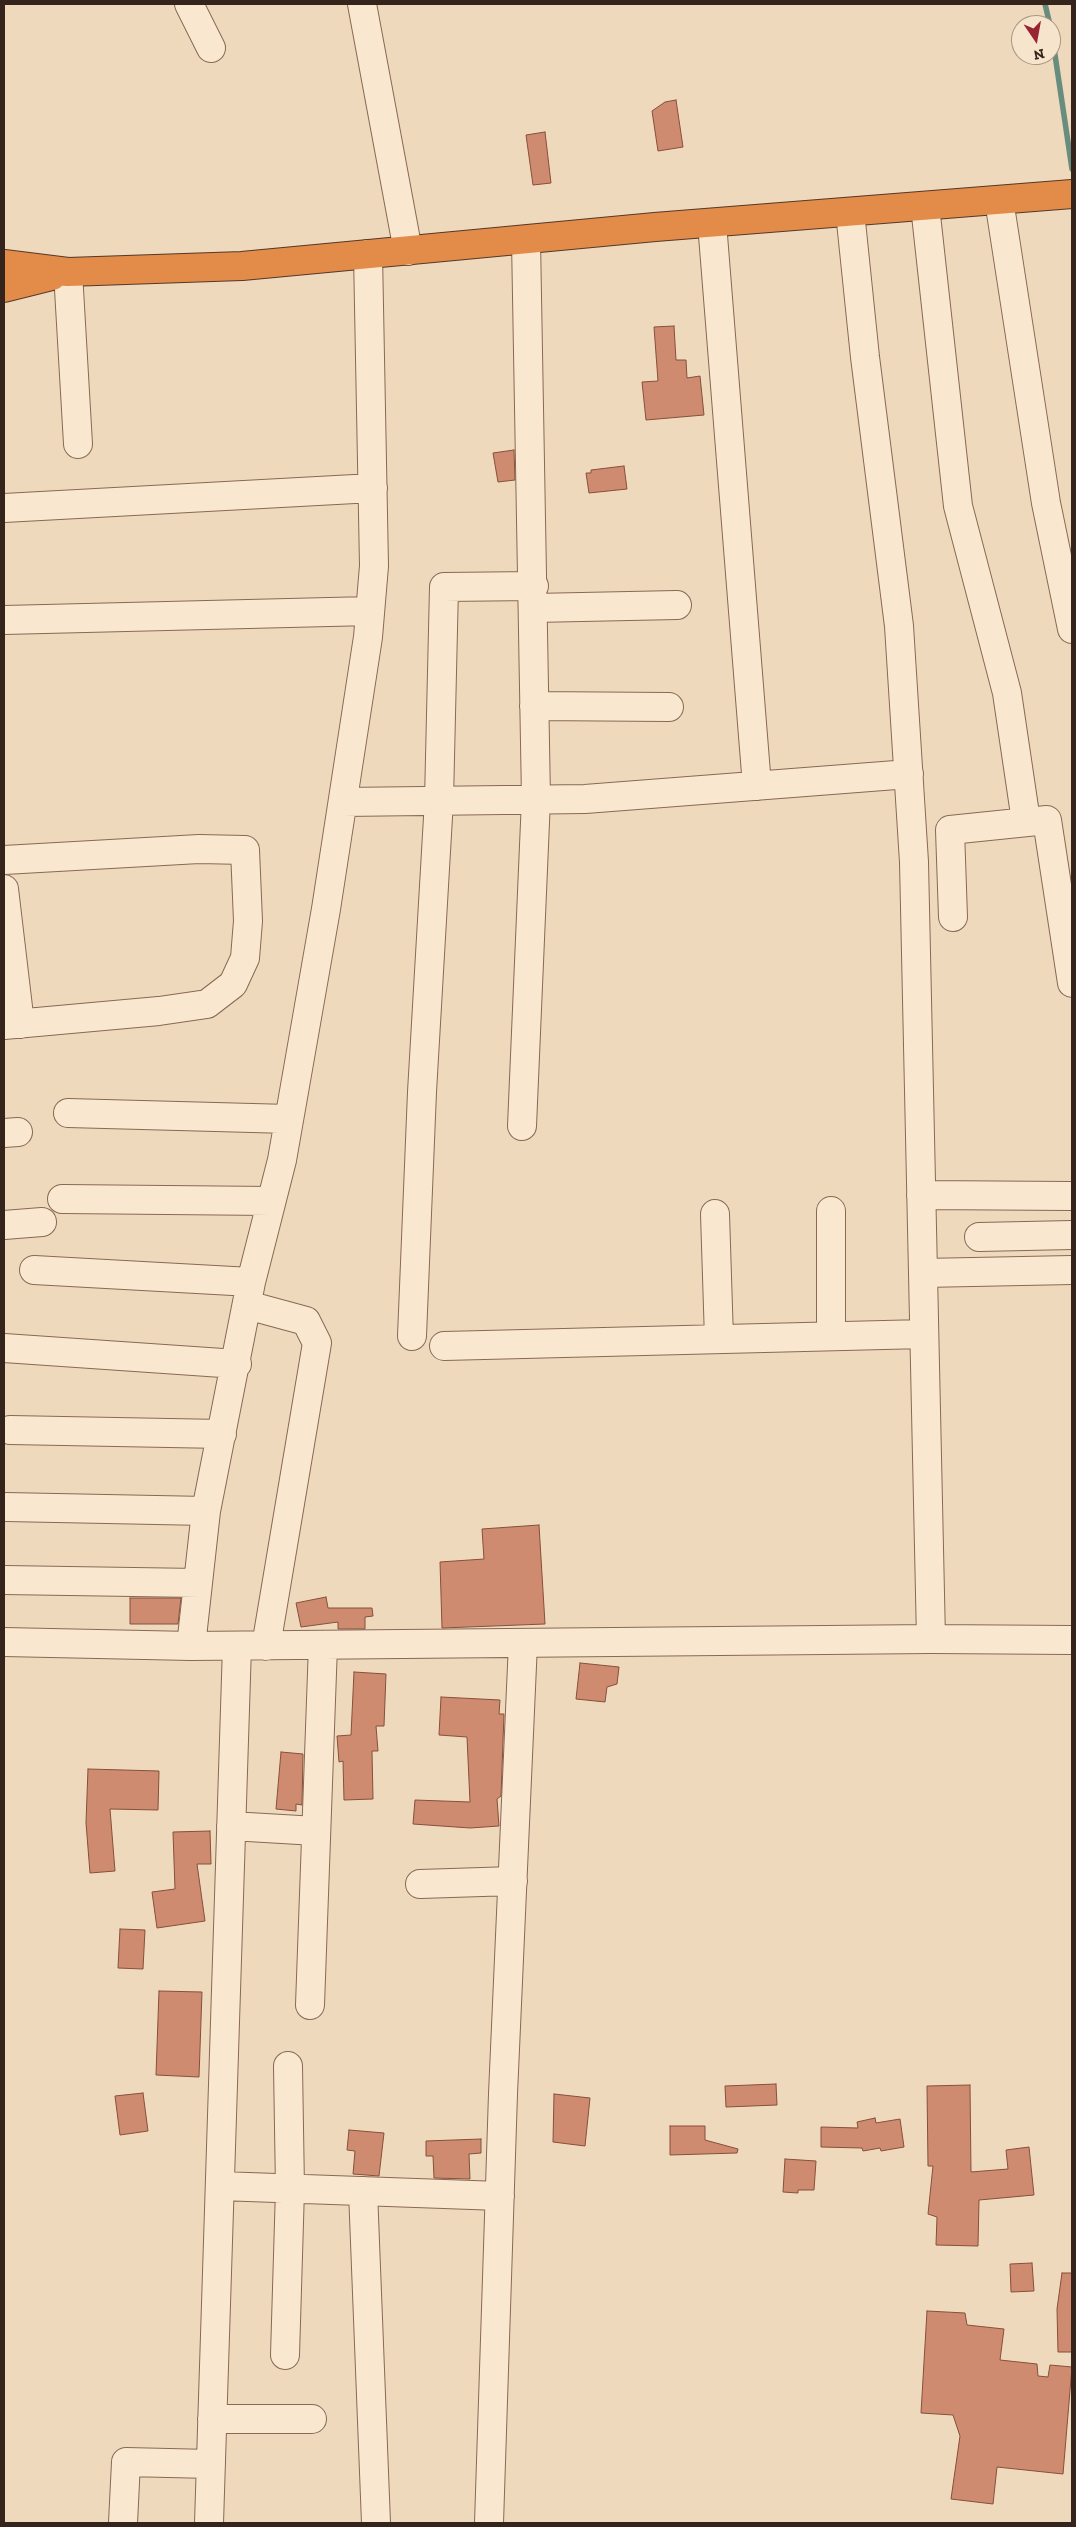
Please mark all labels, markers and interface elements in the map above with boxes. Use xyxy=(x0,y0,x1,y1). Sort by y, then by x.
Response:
north arrow xyxy=(1011,15,1061,65)
text: N xyxy=(1032,45,1046,64)

